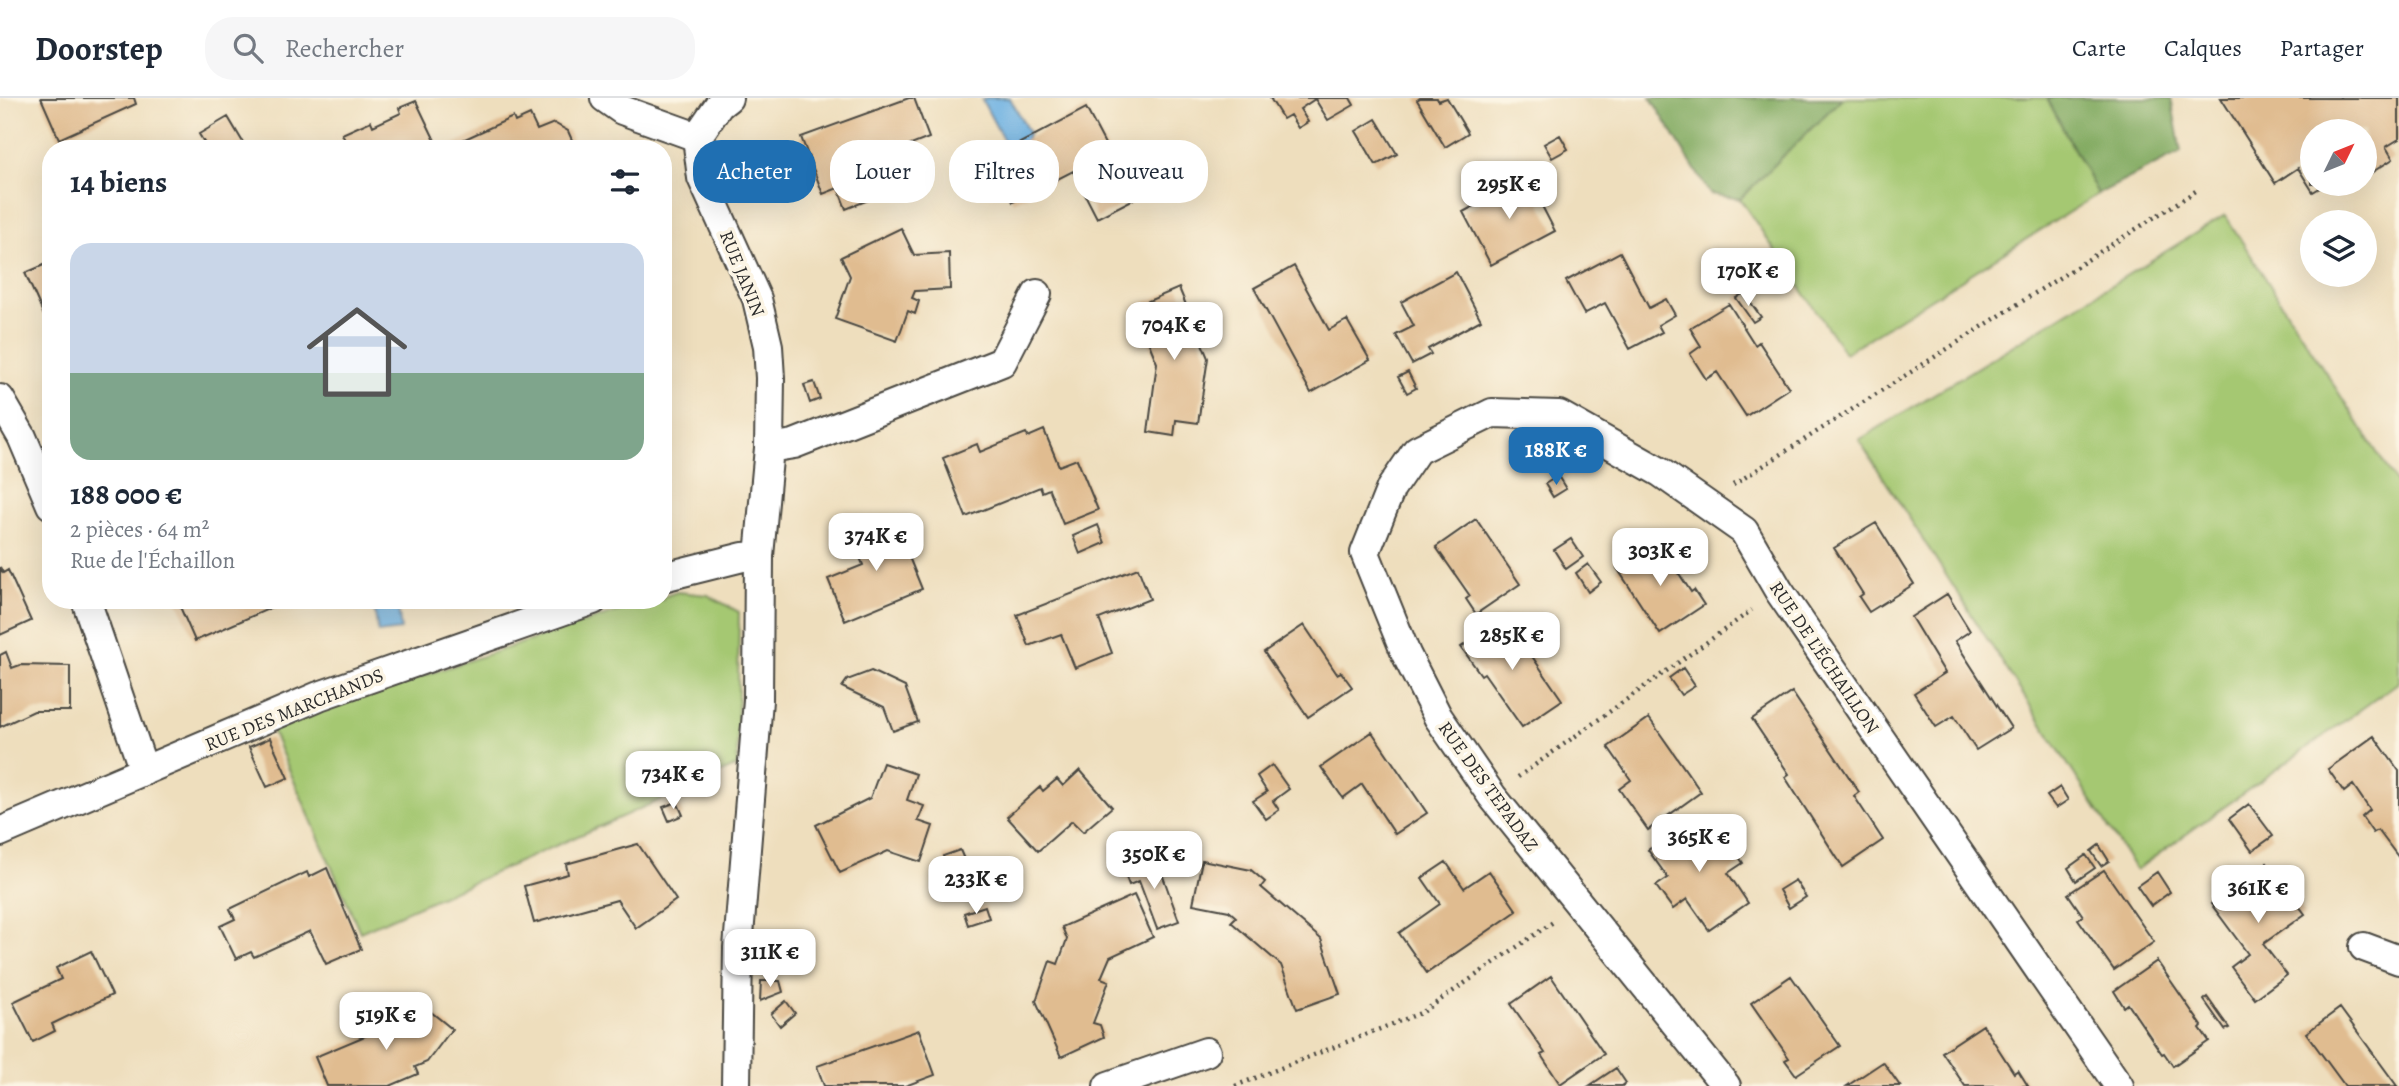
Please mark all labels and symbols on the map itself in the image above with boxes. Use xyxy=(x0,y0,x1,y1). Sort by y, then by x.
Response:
north arrow xyxy=(2300,119,2376,196)
pin: 295K € xyxy=(1452,162,1566,221)
street label: RUE JANIN xyxy=(713,227,771,320)
pin: 170K € xyxy=(1691,248,1805,308)
pin: 704K € xyxy=(1117,302,1231,362)
pin: 188K € xyxy=(1499,428,1613,487)
pin: 374K € xyxy=(819,514,933,573)
pin: 303K € xyxy=(1603,528,1717,588)
street label: RUE DE L'ÉCHAILLON xyxy=(1763,576,1885,739)
pin: 285K € xyxy=(1455,612,1569,672)
street label: RUE DES MARCHANDS xyxy=(201,662,388,758)
street label: RUE DES TEPADAZ xyxy=(1432,716,1544,857)
pin: 734K € xyxy=(616,752,730,811)
pin: 365K € xyxy=(1642,814,1756,874)
pin: 350K € xyxy=(1097,832,1211,891)
pin: 233K € xyxy=(919,856,1033,916)
pin: 361K € xyxy=(2201,866,2315,925)
pin: 311K € xyxy=(713,930,827,989)
pin: 519K € xyxy=(329,992,443,1052)

